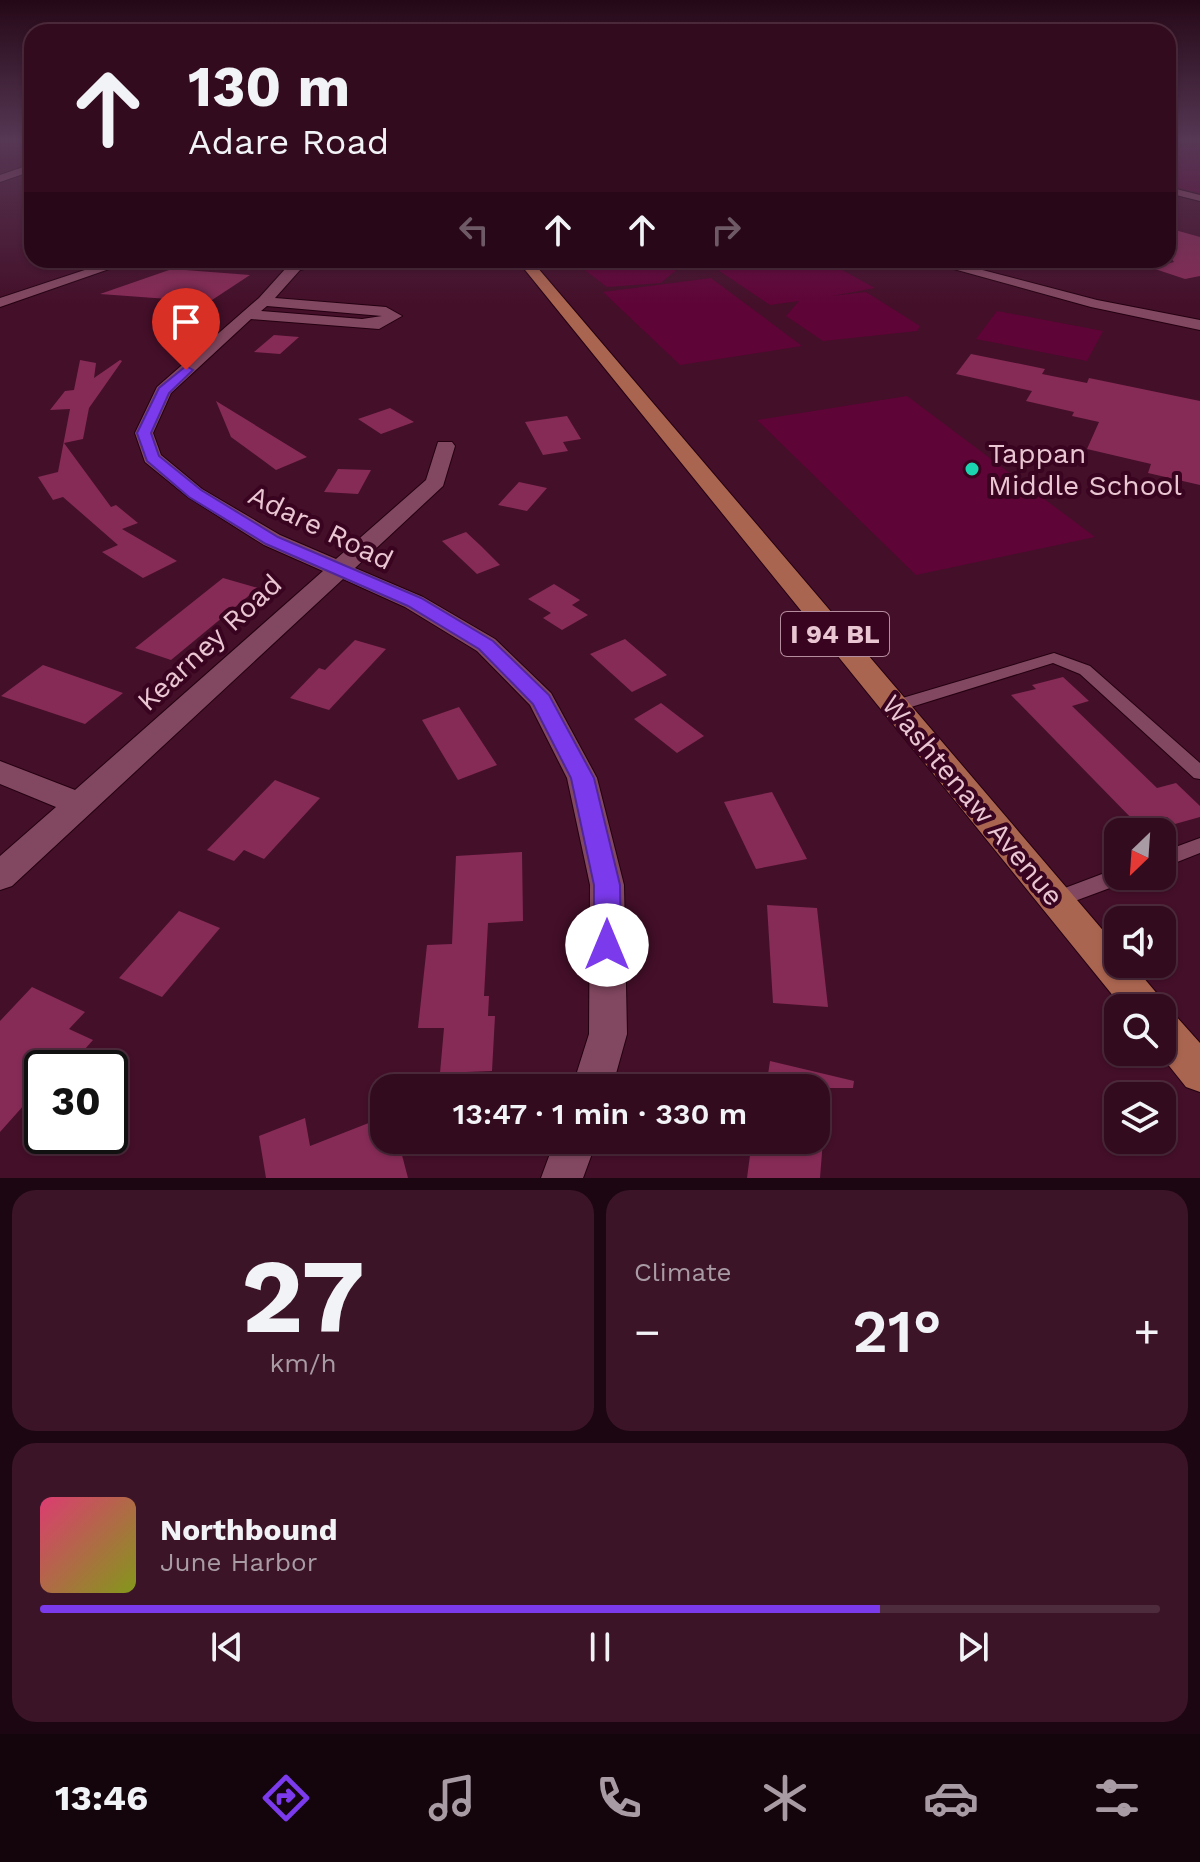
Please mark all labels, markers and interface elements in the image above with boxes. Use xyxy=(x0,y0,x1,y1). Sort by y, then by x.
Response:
text: 130 m xyxy=(188,54,350,120)
icon: ahead xyxy=(56,56,160,160)
text: Adare Road xyxy=(188,121,389,163)
icon: left xyxy=(452,208,496,252)
icon: ahead xyxy=(536,208,580,252)
icon: ahead xyxy=(620,208,664,252)
icon: right xyxy=(704,208,748,252)
pin xyxy=(152,288,220,370)
icon: arrive xyxy=(164,300,208,344)
place label: Tappan Middle School xyxy=(988,437,1182,502)
marker: Tappan Middle School xyxy=(963,460,981,478)
street label: Adare Road xyxy=(243,478,398,577)
street label: Kearney Road xyxy=(130,567,288,718)
road number: I 94 BL xyxy=(781,612,889,656)
street label: Washtenaw Avenue xyxy=(875,688,1070,912)
north arrow xyxy=(1104,818,1176,890)
map controls xyxy=(1104,818,1176,1154)
position arrow xyxy=(565,903,649,987)
button: sound xyxy=(1104,906,1176,978)
button: search xyxy=(1104,994,1176,1066)
speed limit sign: 30 xyxy=(24,1050,128,1154)
button: layers xyxy=(1104,1082,1176,1154)
text: 13:47 · 1 min · 330 m xyxy=(453,1096,747,1131)
text: 27 xyxy=(241,1235,365,1357)
text: Climate xyxy=(634,1257,732,1287)
text: 21° xyxy=(852,1296,942,1367)
text: − xyxy=(634,1306,661,1358)
text: + xyxy=(1133,1306,1160,1358)
text: km/h xyxy=(270,1348,336,1378)
text: Northbound xyxy=(160,1512,337,1547)
text: June Harbor xyxy=(160,1547,317,1577)
icon: previous xyxy=(205,1625,249,1669)
icon: pause xyxy=(578,1625,622,1669)
icon: next xyxy=(951,1625,995,1669)
icon: directions xyxy=(258,1770,314,1826)
icon: music xyxy=(424,1770,480,1826)
icon: phone xyxy=(591,1770,647,1826)
icon: climate xyxy=(757,1770,813,1826)
icon: car xyxy=(923,1770,979,1826)
icon: filters xyxy=(1089,1770,1145,1826)
text: 13:46 xyxy=(55,1777,148,1819)

